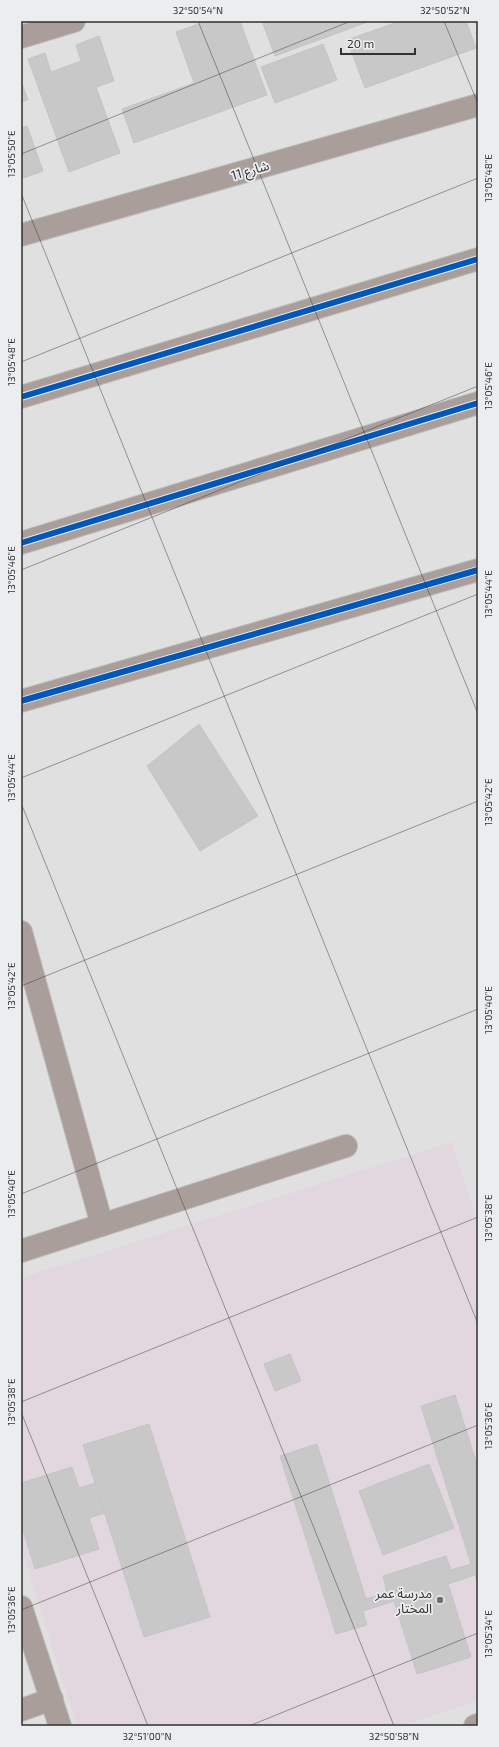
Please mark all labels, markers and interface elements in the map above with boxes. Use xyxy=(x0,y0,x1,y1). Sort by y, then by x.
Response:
text: 32°50'54"N xyxy=(173,4,223,16)
text: 32°50'52"N xyxy=(420,4,470,16)
scale bar xyxy=(341,30,415,56)
text: 20 m xyxy=(347,36,374,50)
text: 13°05'50"E xyxy=(5,130,17,178)
text: 13°05'48"E xyxy=(482,154,494,202)
street label: شارع 11 xyxy=(229,157,272,186)
text: 13°05'48"E xyxy=(5,338,17,386)
text: 13°05'46"E xyxy=(482,362,494,410)
text: 13°05'46"E xyxy=(5,546,17,594)
text: 13°05'44"E xyxy=(482,570,494,618)
text: 13°05'44"E xyxy=(5,754,17,802)
text: 13°05'42"E xyxy=(482,778,494,826)
text: 13°05'42"E xyxy=(5,962,17,1010)
text: 13°05'40"E xyxy=(482,986,494,1034)
text: 13°05'40"E xyxy=(5,1170,17,1218)
text: 13°05'38"E xyxy=(482,1194,494,1242)
text: 13°05'38"E xyxy=(5,1378,17,1426)
text: 13°05'36"E xyxy=(482,1402,494,1450)
place label: مدرسة عمر المختار xyxy=(374,1585,432,1616)
text: 13°05'36"E xyxy=(5,1586,17,1634)
marker: مدرسة عمر المختار xyxy=(435,1595,445,1605)
text: 13°05'34"E xyxy=(482,1610,494,1658)
text: 32°51'00"N xyxy=(123,1730,171,1742)
text: 32°50'58"N xyxy=(369,1730,419,1742)

